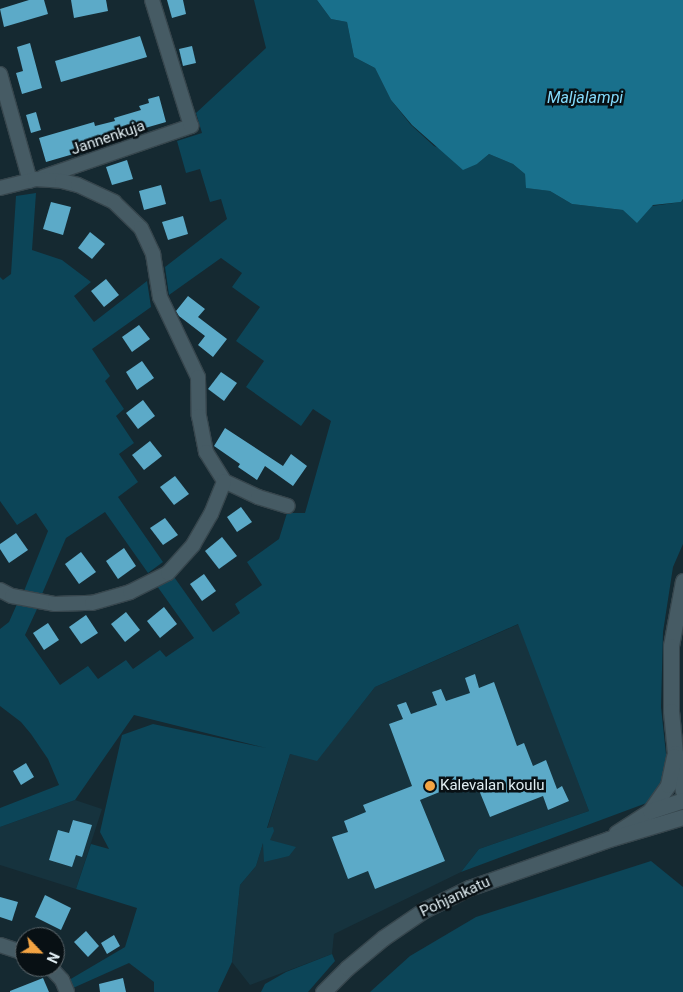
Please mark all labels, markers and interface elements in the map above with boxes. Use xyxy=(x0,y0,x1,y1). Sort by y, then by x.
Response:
water label: Maljalampi xyxy=(547,88,623,108)
street label: Jannenkuja xyxy=(69,117,147,159)
place label: Kalevalan koulu xyxy=(440,777,545,795)
marker: Kalevalan koulu xyxy=(424,780,436,792)
street label: Pohjankatu xyxy=(417,873,493,921)
north arrow xyxy=(15,927,65,977)
text: N xyxy=(43,950,62,965)

